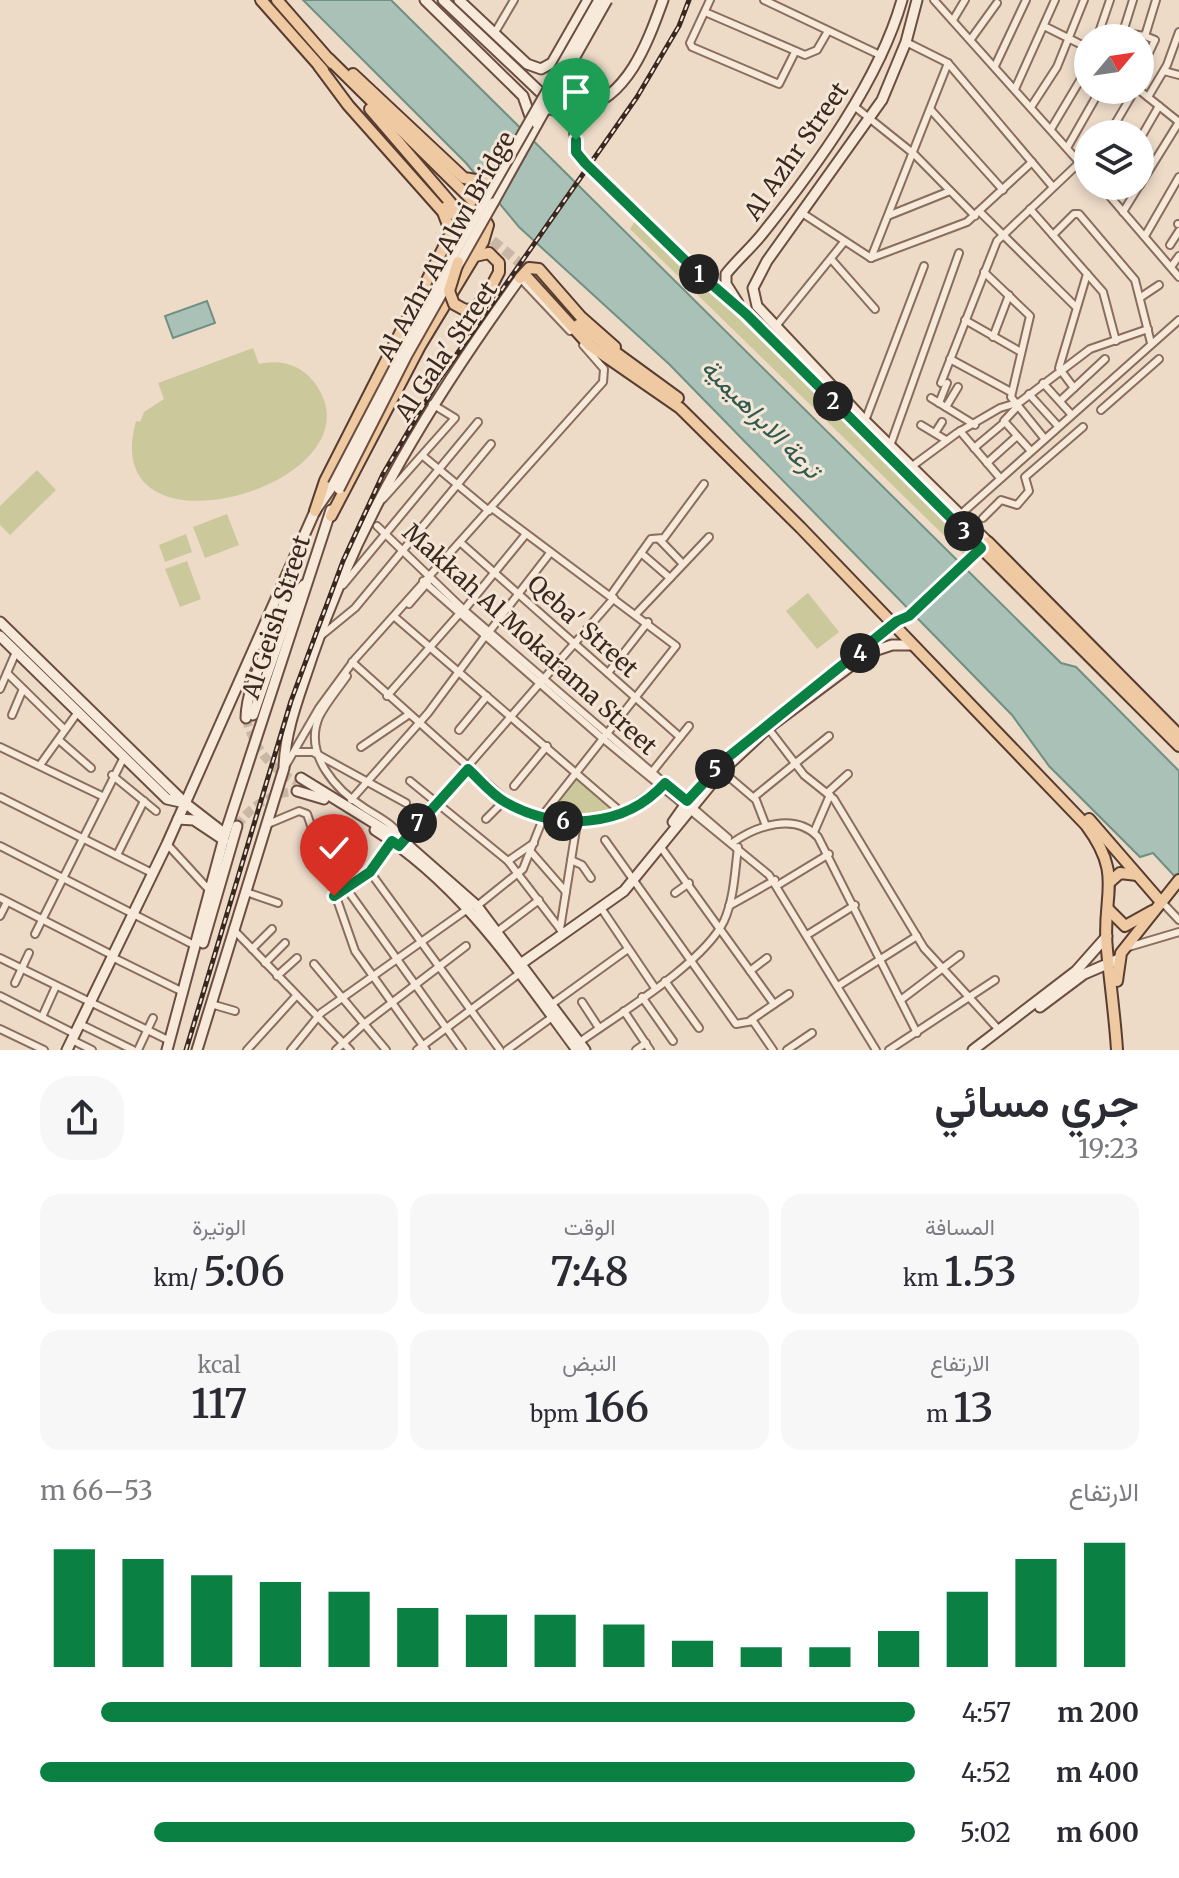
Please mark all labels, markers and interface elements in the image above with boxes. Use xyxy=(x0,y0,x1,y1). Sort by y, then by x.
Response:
north arrow xyxy=(1074,24,1154,104)
map controls xyxy=(1074,24,1154,200)
pin xyxy=(542,58,610,140)
icon: arrive xyxy=(554,70,598,114)
street label: Al Azhr Street xyxy=(736,75,855,227)
button: layers xyxy=(1074,120,1154,200)
street label: Al Azhr Al Alwi Bridge xyxy=(370,126,522,367)
pin: 1 xyxy=(679,254,719,294)
text: 1 xyxy=(694,260,704,288)
street label: Al Gala' Street xyxy=(387,275,504,428)
water label: ترعة الابراهيمية xyxy=(695,351,831,487)
pin: 2 xyxy=(813,381,853,421)
text: 2 xyxy=(827,387,839,415)
pin: 3 xyxy=(944,511,984,551)
street label: Makkah Al Mokarama Street xyxy=(396,517,664,762)
text: 3 xyxy=(958,517,970,545)
street label: Al Geish Street xyxy=(235,531,317,704)
street label: Qeba' Street xyxy=(521,568,645,684)
pin: 4 xyxy=(840,633,880,673)
text: 4 xyxy=(853,639,867,667)
pin: 5 xyxy=(695,749,735,789)
text: 5 xyxy=(709,755,721,783)
pin: 6 xyxy=(543,801,583,841)
pin: 7 xyxy=(397,803,437,843)
text: 6 xyxy=(556,807,570,835)
text: 7 xyxy=(410,809,424,837)
pin xyxy=(300,814,368,896)
icon: check xyxy=(312,826,356,870)
text: جري مسائي xyxy=(934,1074,1139,1129)
button: share xyxy=(40,1076,124,1160)
text: 19:23 xyxy=(1078,1132,1139,1165)
text: الوتيرة xyxy=(192,1213,246,1241)
text: الوقت xyxy=(564,1213,615,1241)
text: المسافة xyxy=(925,1213,995,1241)
text: 5:06 xyxy=(203,1247,285,1297)
text: 7:48 xyxy=(550,1247,629,1297)
text: 1.53 xyxy=(944,1247,1017,1297)
text: /km xyxy=(154,1264,203,1292)
text: km xyxy=(903,1264,944,1292)
text: النبض xyxy=(562,1349,617,1377)
text: الارتفاع xyxy=(930,1349,990,1377)
text: kcal xyxy=(198,1351,241,1379)
text: 117 xyxy=(191,1379,247,1429)
text: 166 xyxy=(584,1383,649,1433)
text: 13 xyxy=(953,1383,993,1433)
text: bpm xyxy=(530,1400,584,1428)
text: m xyxy=(926,1400,953,1428)
text: 53–66 m xyxy=(40,1474,153,1507)
text: الارتفاع xyxy=(1068,1475,1139,1508)
text: 4:57 xyxy=(962,1696,1011,1729)
text: 200 m xyxy=(1057,1696,1139,1729)
text: 4:52 xyxy=(961,1756,1011,1789)
text: 400 m xyxy=(1056,1756,1139,1789)
text: 5:02 xyxy=(960,1816,1011,1849)
text: 600 m xyxy=(1056,1816,1139,1849)

